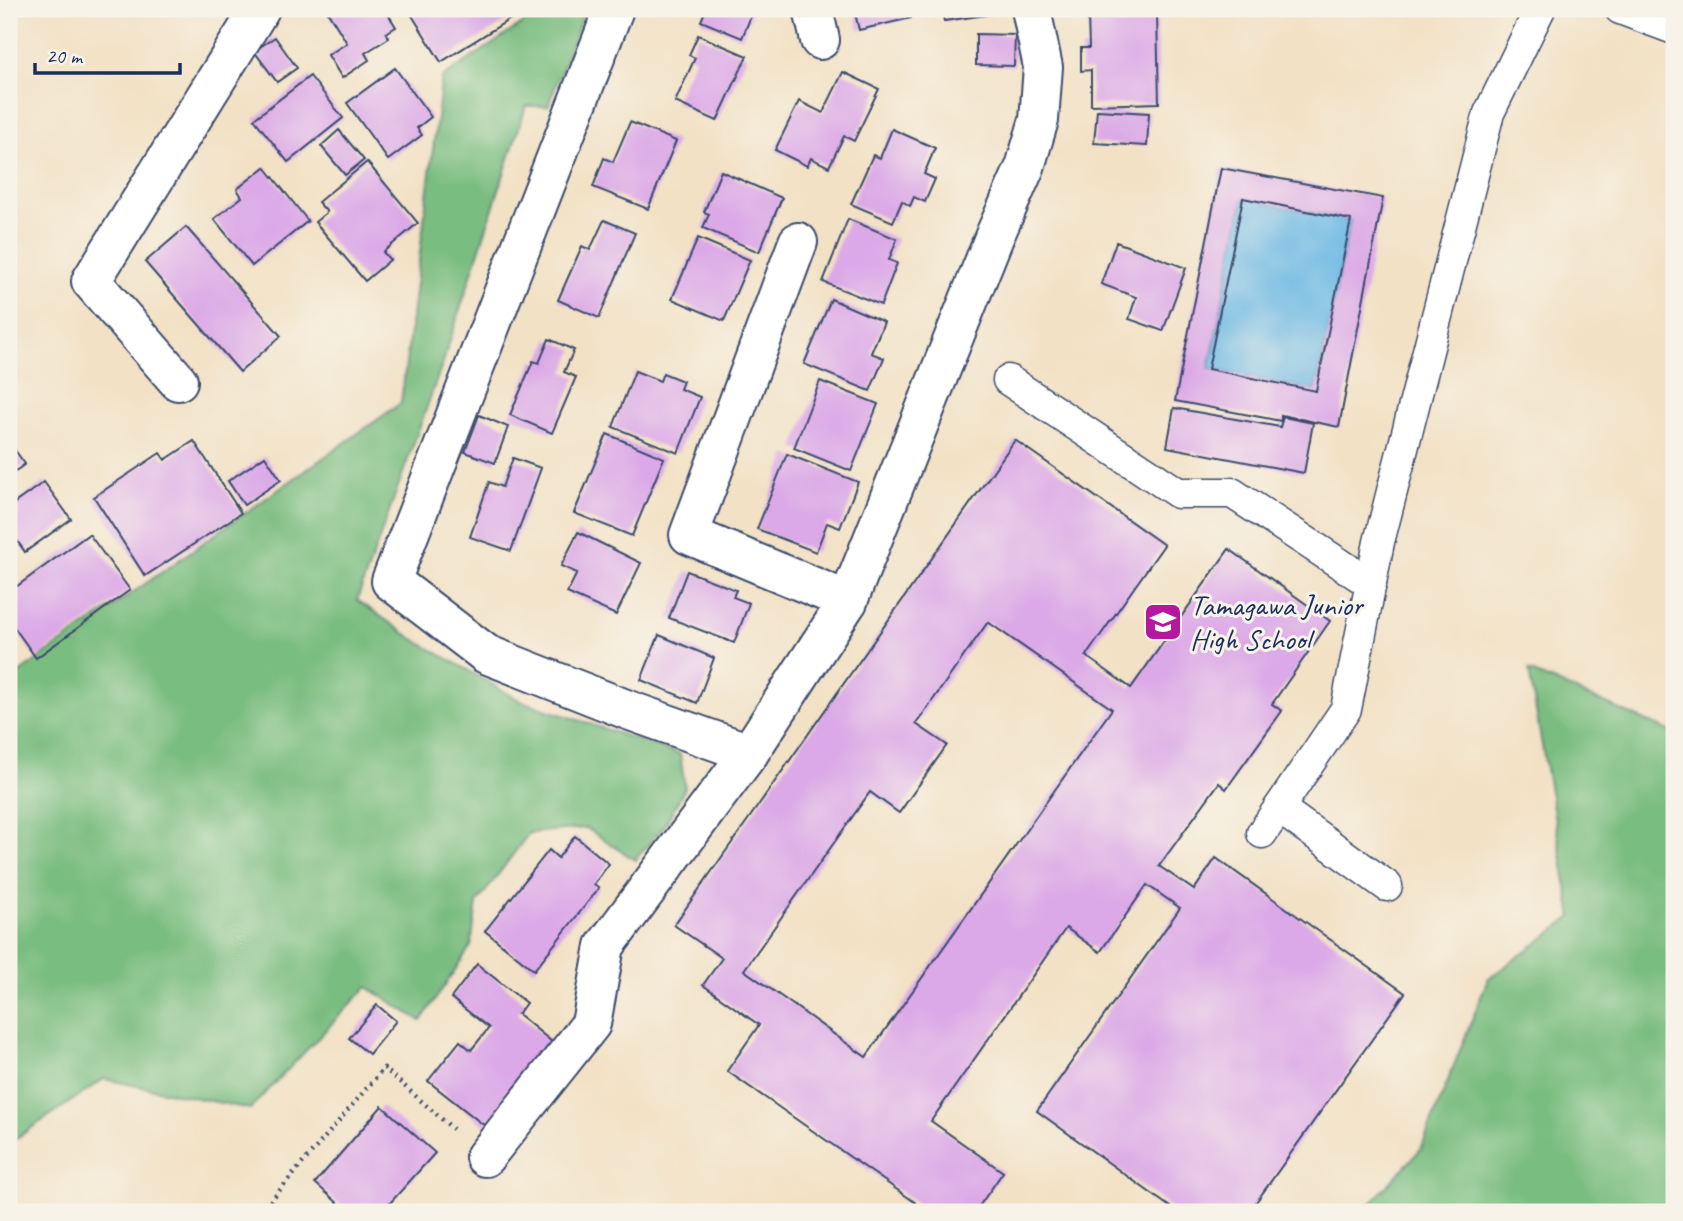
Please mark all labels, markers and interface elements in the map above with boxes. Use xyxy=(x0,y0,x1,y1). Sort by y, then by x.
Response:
scale bar xyxy=(35,32,180,76)
text: 20 m xyxy=(46,43,84,69)
place label: Tamagawa Junior High School xyxy=(1190,586,1365,658)
school or university icon: Tamagawa Junior High School xyxy=(1142,601,1184,643)

